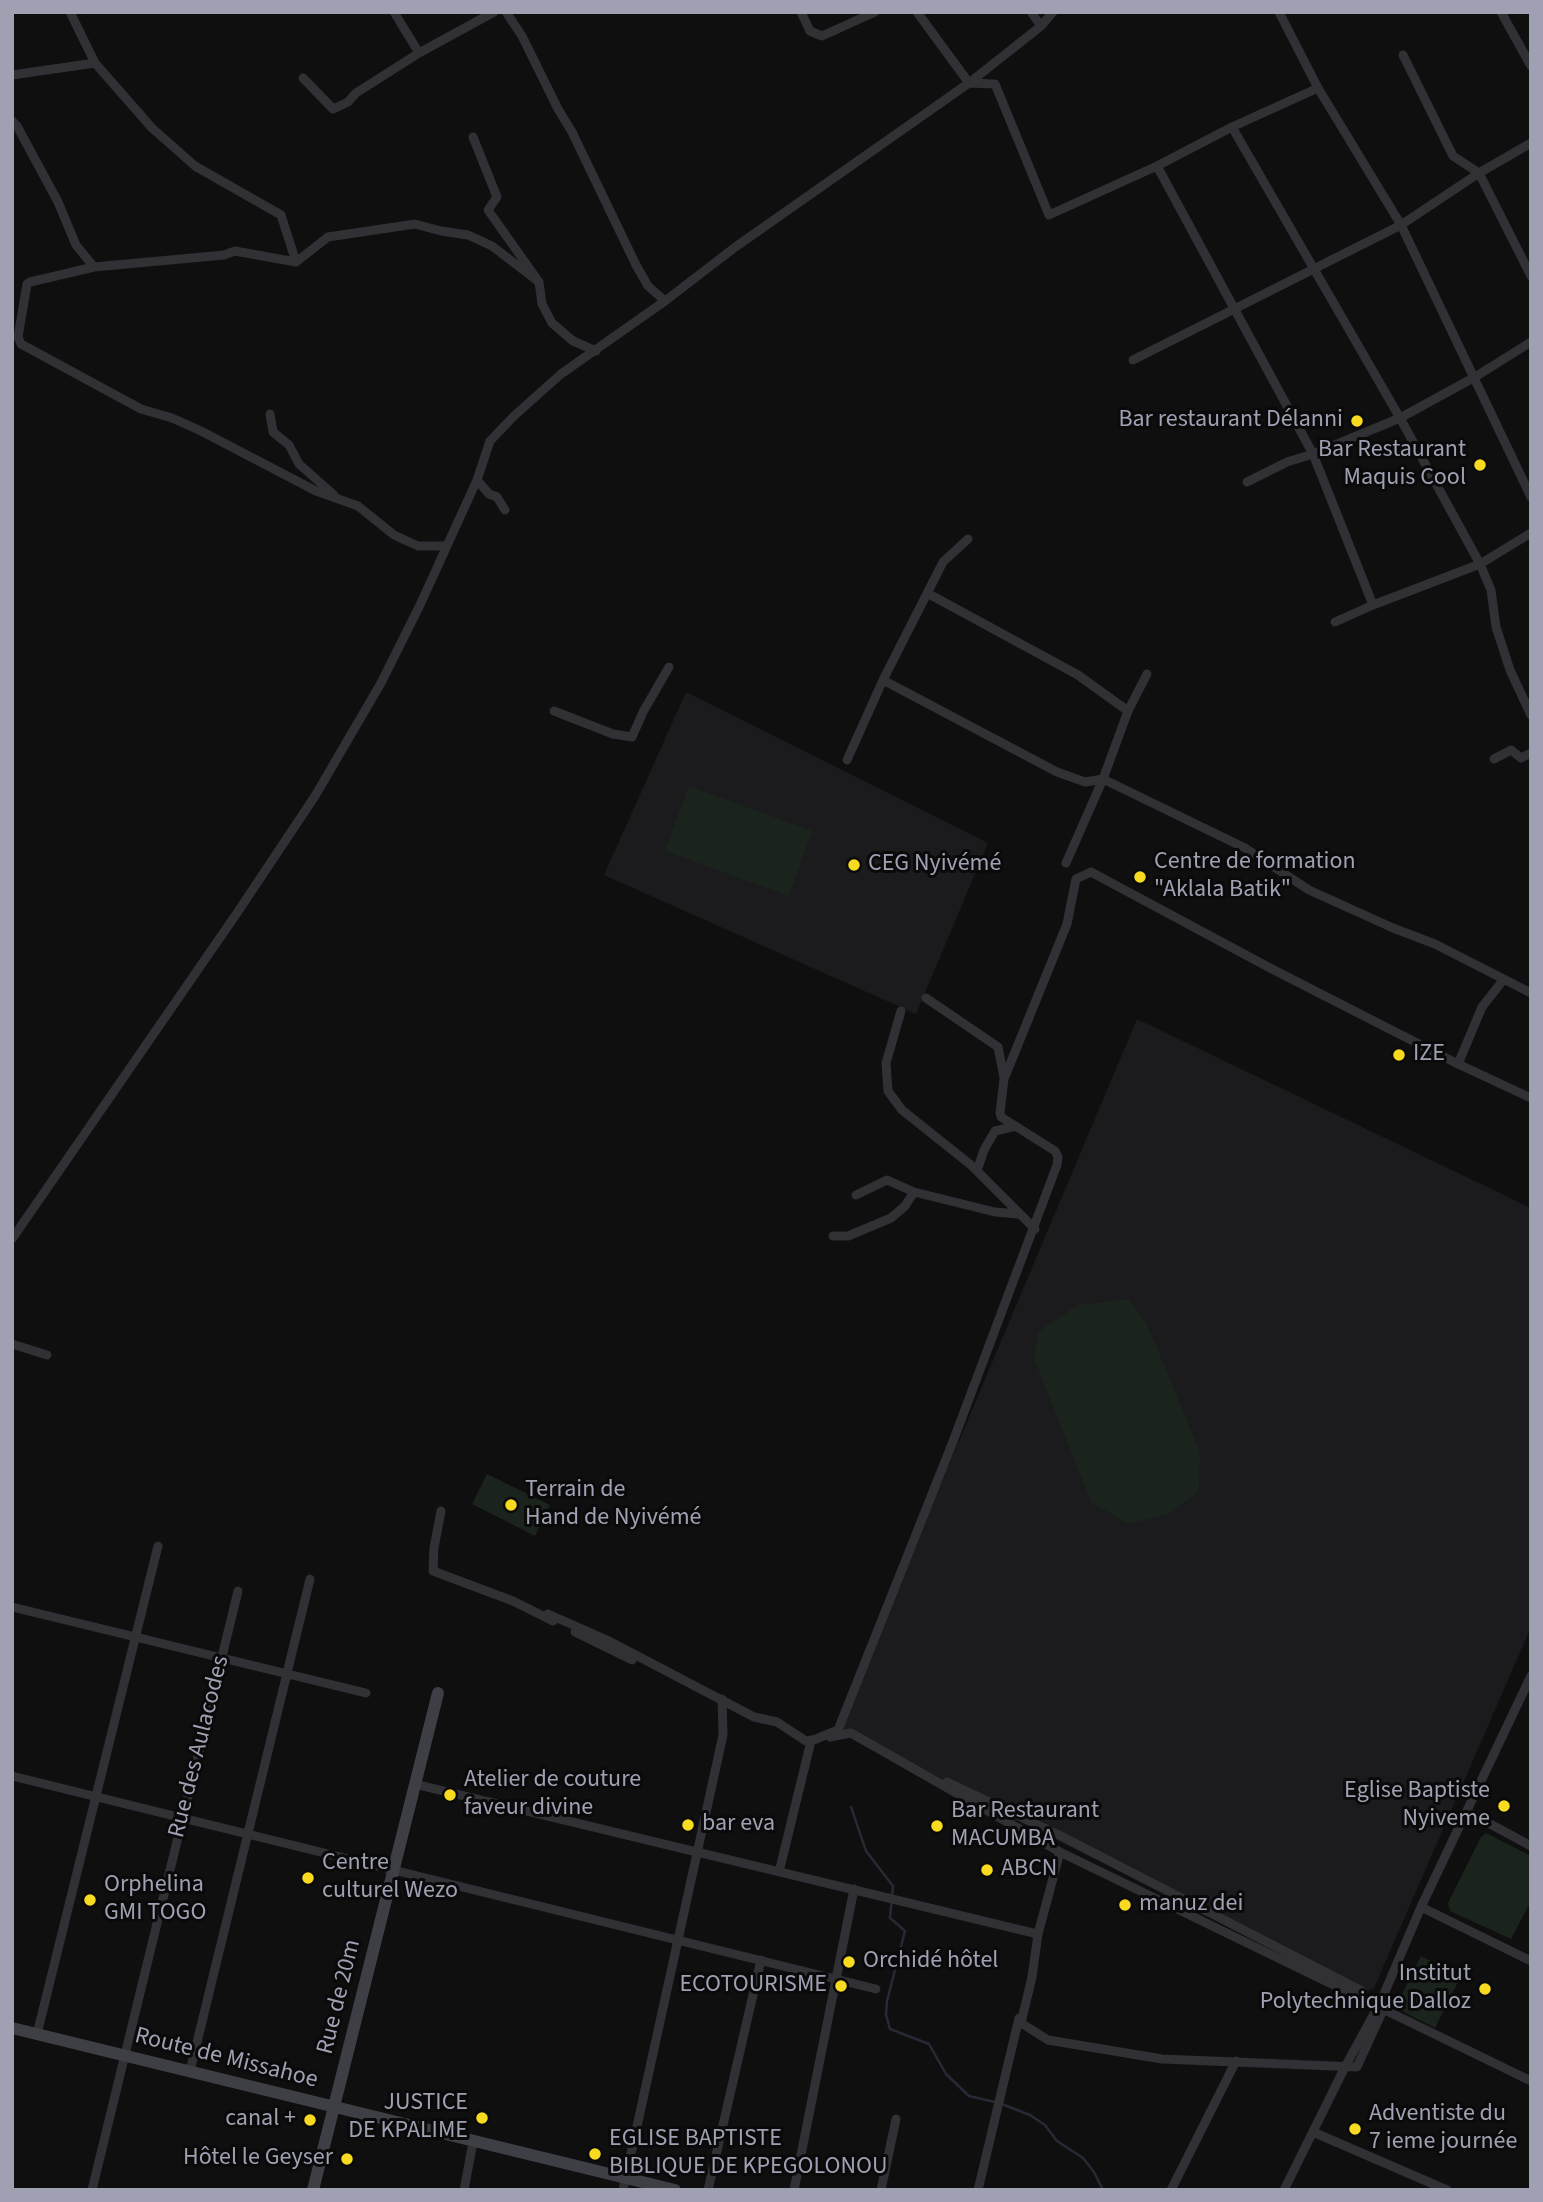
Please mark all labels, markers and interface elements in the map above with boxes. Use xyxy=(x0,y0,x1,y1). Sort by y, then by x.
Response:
place label: Bar restaurant Délanni xyxy=(1118,407,1343,435)
marker: Bar restaurant Délanni xyxy=(1349,413,1365,429)
place label: Bar Restaurant Maquis Cool xyxy=(1318,437,1466,493)
marker: Bar Restaurant Maquis Cool xyxy=(1472,457,1488,473)
place label: Centre de formation "Aklala Batik" xyxy=(1154,849,1356,905)
place label: CEG Nyivémé xyxy=(868,851,1001,879)
marker: CEG Nyivémé xyxy=(846,857,862,873)
marker: Centre de formation "Aklala Batik" xyxy=(1132,869,1148,885)
place label: IZE xyxy=(1413,1041,1445,1069)
marker: IZE xyxy=(1391,1047,1407,1063)
place label: Terrain de Hand de Nyivémé xyxy=(525,1477,701,1533)
marker: Terrain de Hand de Nyivémé xyxy=(503,1497,519,1513)
street label: Rue des Aulacodes xyxy=(163,1653,237,1841)
place label: Atelier de couture faveur divine xyxy=(464,1767,641,1823)
place label: Eglise Baptiste Nyiveme xyxy=(1344,1778,1490,1834)
marker: Atelier de couture faveur divine xyxy=(442,1787,458,1803)
place label: Bar Restaurant MACUMBA xyxy=(951,1798,1099,1854)
marker: Eglise Baptiste Nyiveme xyxy=(1496,1798,1512,1814)
place label: bar eva xyxy=(702,1811,775,1839)
marker: bar eva xyxy=(680,1817,696,1833)
marker: Bar Restaurant MACUMBA xyxy=(929,1818,945,1834)
place label: Centre culturel Wezo xyxy=(322,1850,458,1906)
place label: ABCN xyxy=(1001,1856,1057,1884)
marker: ABCN xyxy=(979,1862,995,1878)
marker: Centre culturel Wezo xyxy=(300,1870,316,1886)
place label: Orphelina GMI TOGO xyxy=(104,1872,206,1928)
place label: manuz dei xyxy=(1139,1891,1243,1919)
marker: Orphelina GMI TOGO xyxy=(82,1892,98,1908)
marker: manuz dei xyxy=(1117,1897,1133,1913)
street label: Rue de 20m xyxy=(312,1937,368,2057)
place label: Orchidé hôtel xyxy=(863,1948,998,1976)
marker: Orchidé hôtel xyxy=(841,1954,857,1970)
place label: Institut Polytechnique Dalloz xyxy=(1260,1961,1471,2017)
place label: ECOTOURISME xyxy=(679,1972,827,2000)
marker: ECOTOURISME xyxy=(833,1978,849,1994)
marker: Institut Polytechnique Dalloz xyxy=(1477,1981,1493,1997)
street label: Route de Missahoe xyxy=(132,2022,320,2096)
place label: JUSTICE DE KPALIME xyxy=(348,2090,468,2146)
place label: Adventiste du 7 ieme journée xyxy=(1369,2101,1517,2157)
place label: canal + xyxy=(225,2106,296,2134)
marker: JUSTICE DE KPALIME xyxy=(474,2110,490,2126)
marker: canal + xyxy=(302,2112,318,2128)
marker: Adventiste du 7 ieme journée xyxy=(1347,2121,1363,2137)
place label: EGLISE BAPTISTE BIBLIQUE DE KPEGOLONOU xyxy=(609,2126,887,2182)
place label: Hôtel le Geyser xyxy=(183,2145,333,2173)
marker: EGLISE BAPTISTE BIBLIQUE DE KPEGOLONOU xyxy=(587,2146,603,2162)
marker: Hôtel le Geyser xyxy=(339,2151,355,2167)

